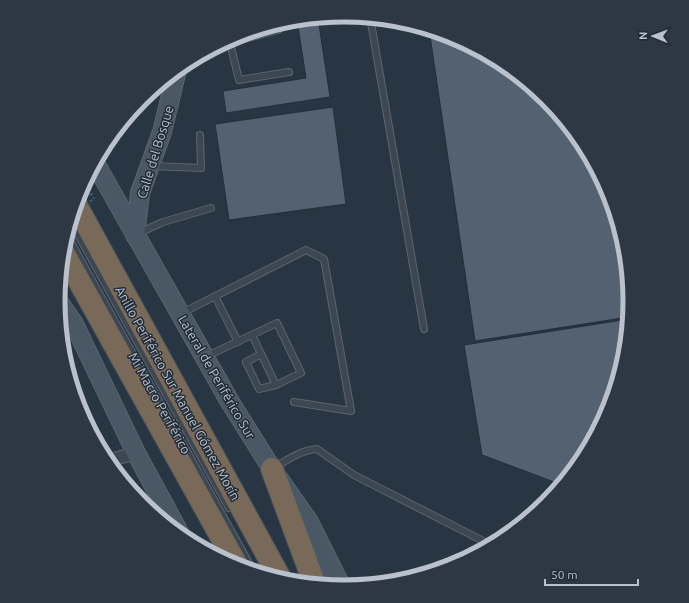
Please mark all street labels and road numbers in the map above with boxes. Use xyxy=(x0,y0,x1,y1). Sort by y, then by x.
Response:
street label: Calle del Bosque xyxy=(134,104,176,200)
street label: Anillo Periférico Sur Manuel Gómez Morín xyxy=(113,284,243,502)
street label: Lateral de Periférico Sur xyxy=(176,313,258,441)
street label: Mi Macro Periférico xyxy=(126,350,194,456)

